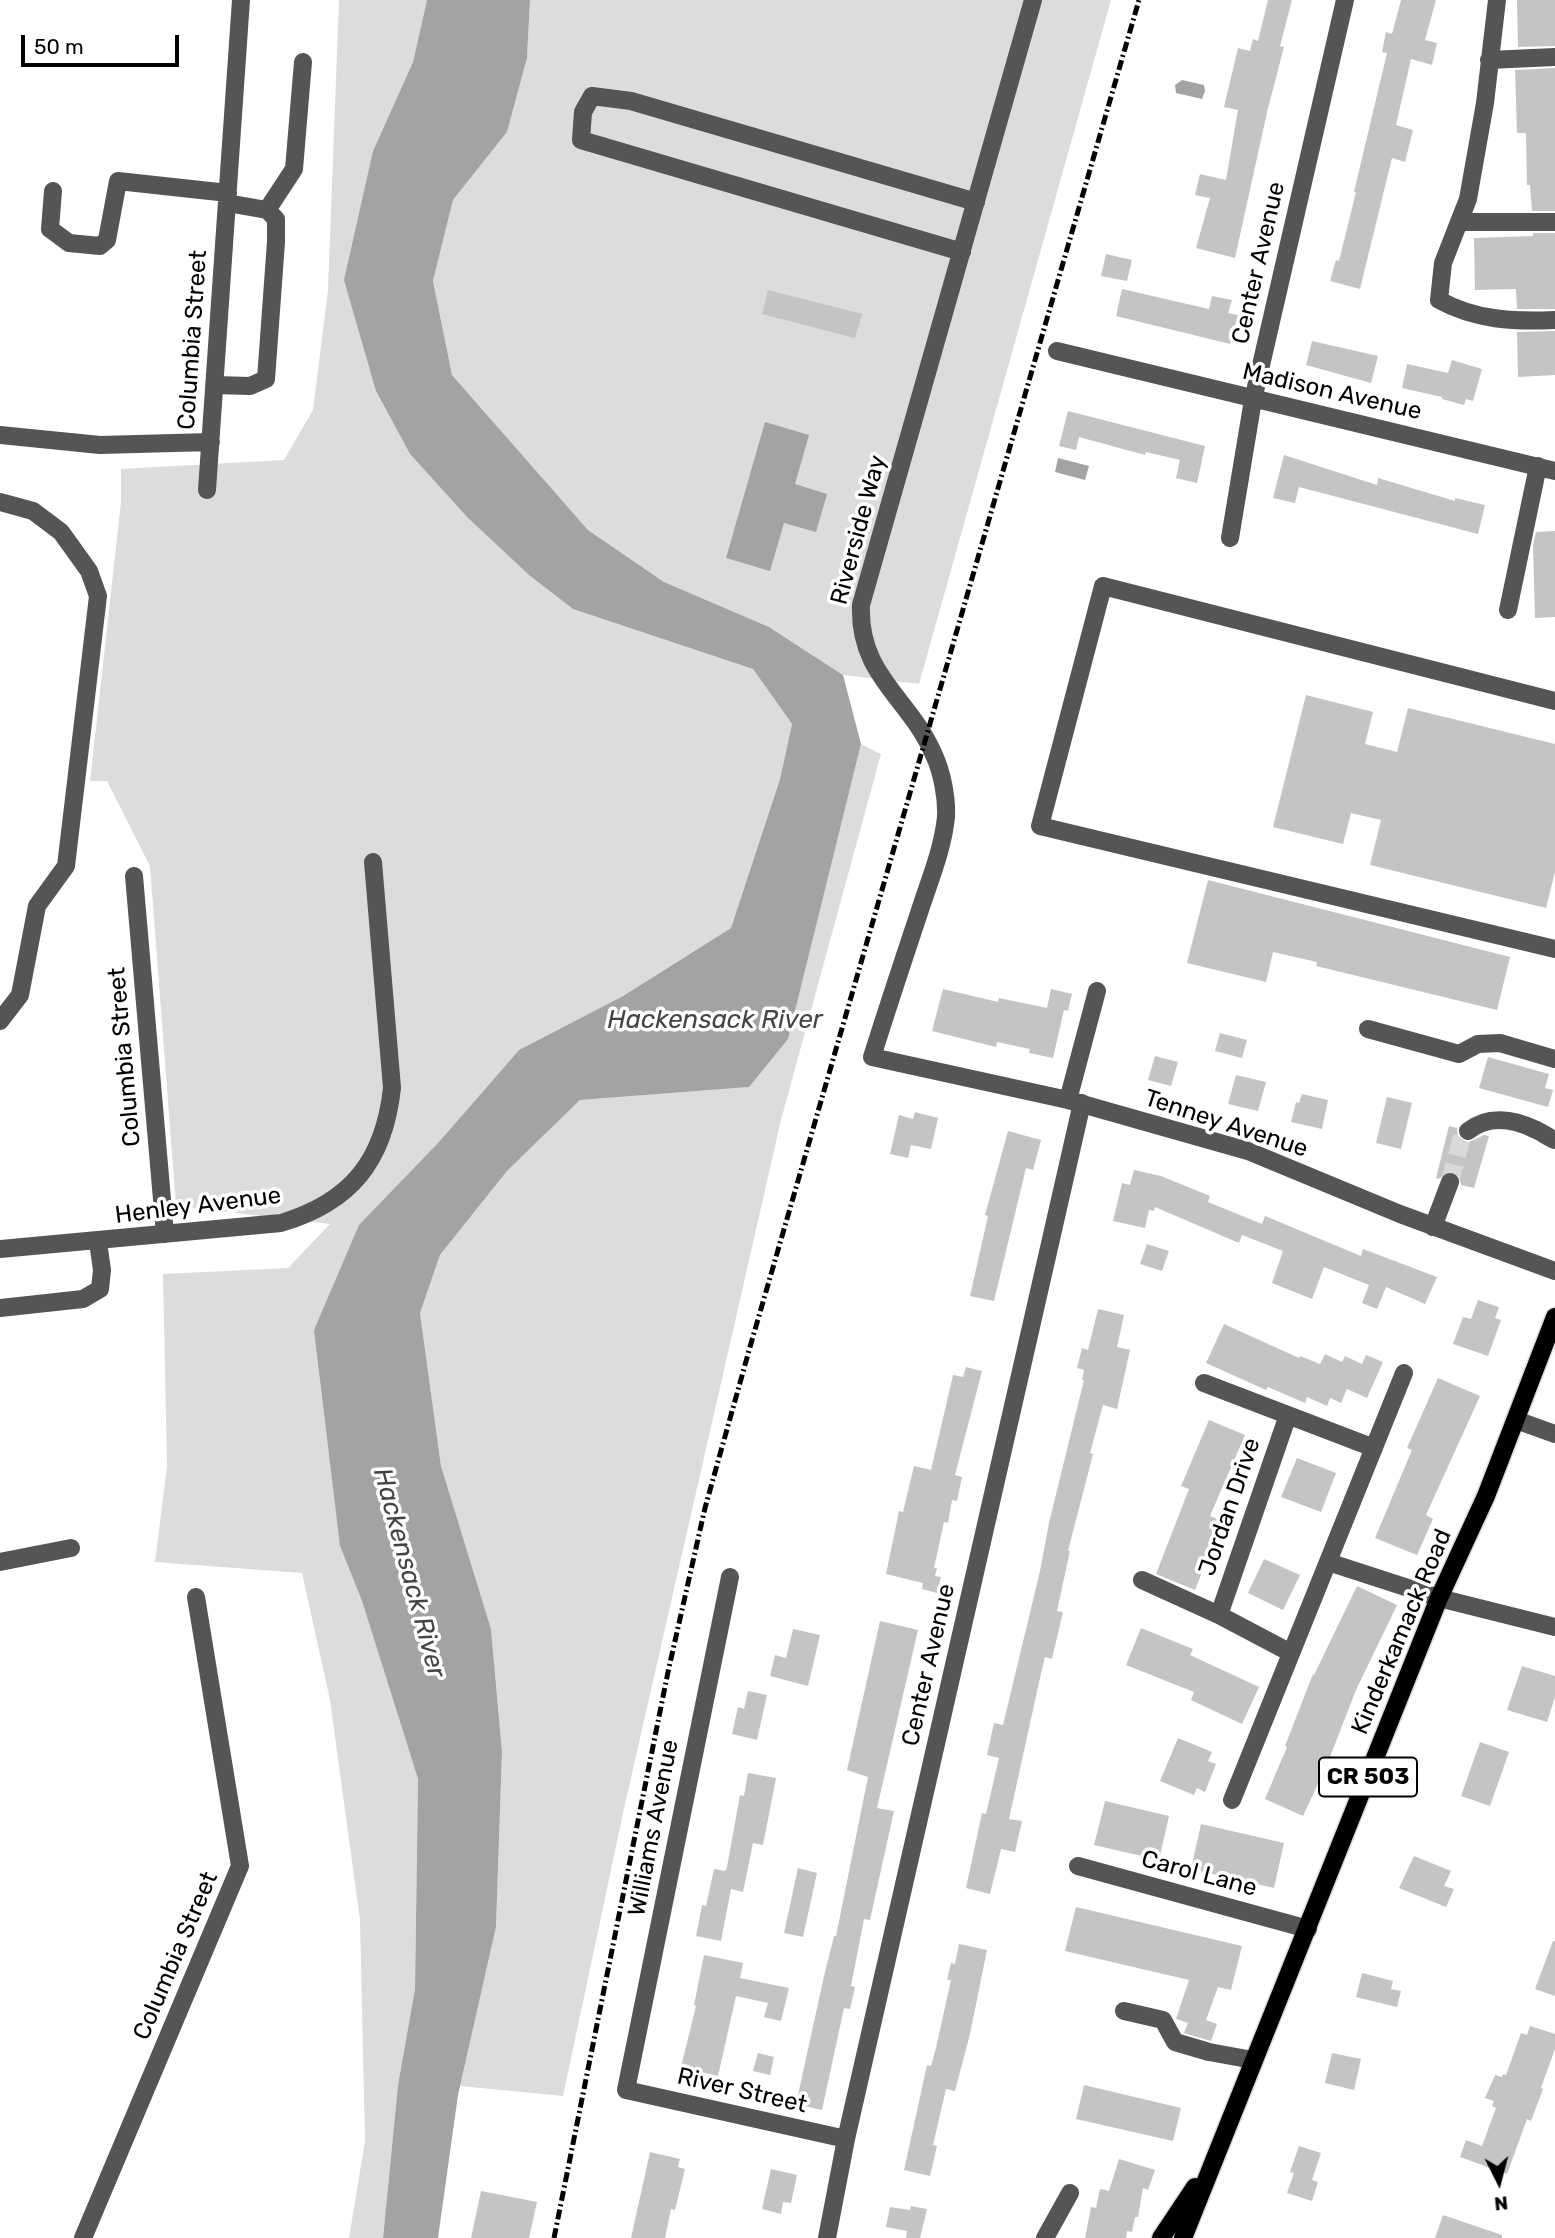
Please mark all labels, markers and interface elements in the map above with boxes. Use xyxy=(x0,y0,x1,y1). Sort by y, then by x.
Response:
scale bar xyxy=(24,21,182,65)
text: 50 m xyxy=(34,34,84,59)
street label: Center Avenue xyxy=(1226,179,1292,347)
street label: Columbia Street xyxy=(172,249,214,431)
street label: Madison Avenue xyxy=(1240,357,1424,427)
street label: Riverside Way xyxy=(825,452,893,608)
street label: Columbia Street xyxy=(103,966,147,1148)
water label: Hackensack River xyxy=(607,1004,823,1036)
street label: Tenney Avenue xyxy=(1141,1084,1311,1164)
street label: Henley Avenue xyxy=(113,1182,283,1230)
street label: Jordan Drive xyxy=(1193,1434,1267,1580)
water label: Hackensack River xyxy=(366,1465,452,1681)
street label: Kinderkamack Road xyxy=(1346,1525,1458,1739)
street label: Center Avenue xyxy=(896,1581,962,1749)
street label: Williams Avenue xyxy=(623,1737,685,1919)
road number: CR 503 xyxy=(1319,1758,1417,1797)
street label: Carol Lane xyxy=(1138,1845,1260,1903)
street label: Columbia Street xyxy=(128,1868,224,2044)
street label: River Street xyxy=(674,2062,810,2120)
north arrow xyxy=(1464,2147,1534,2217)
text: N xyxy=(1493,2191,1509,2216)

